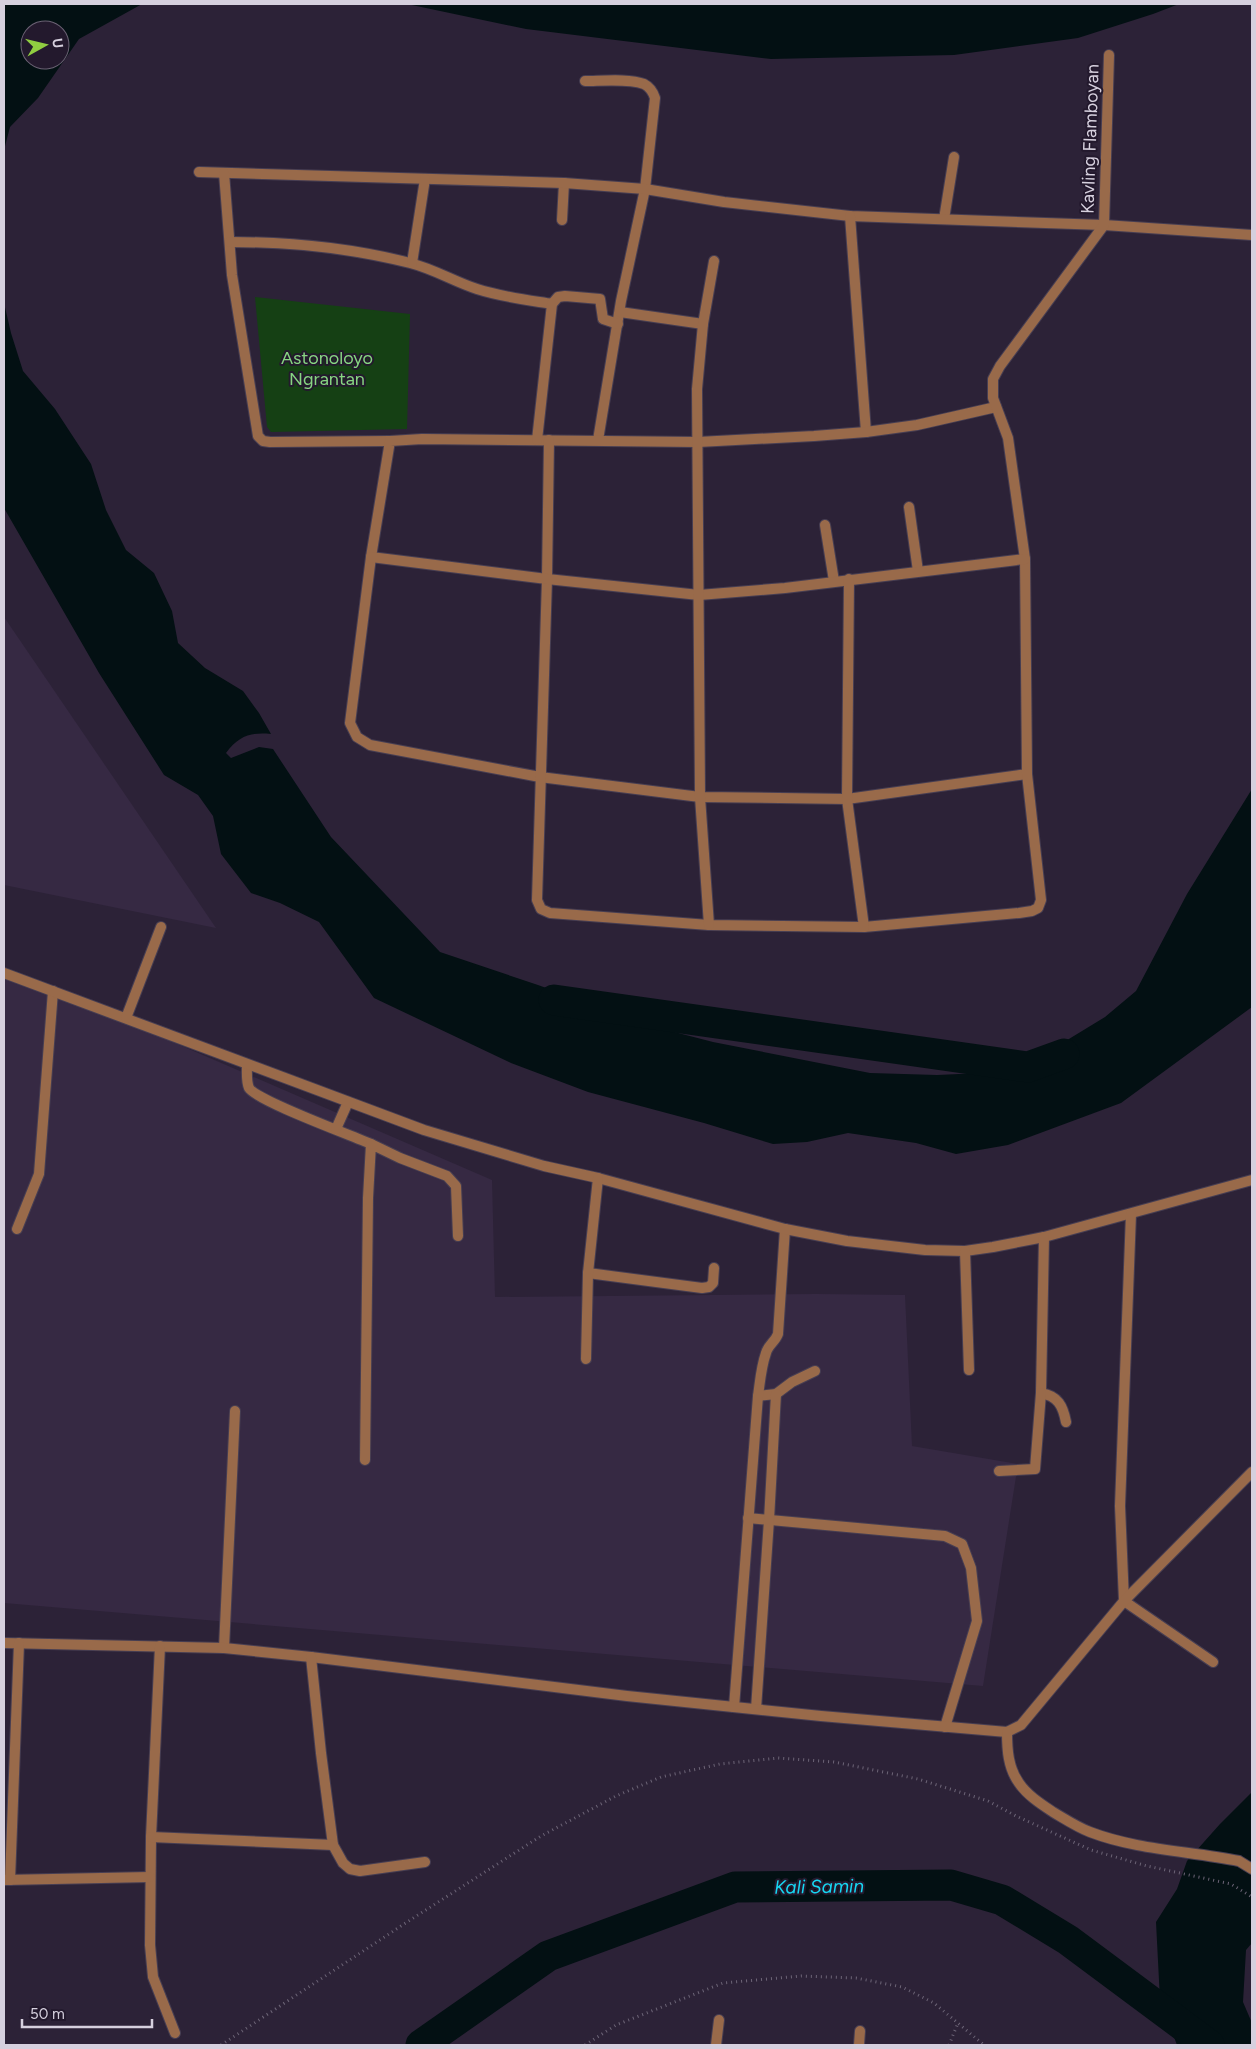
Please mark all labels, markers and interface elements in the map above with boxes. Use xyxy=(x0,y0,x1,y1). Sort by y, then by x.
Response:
north arrow xyxy=(20,20,70,70)
text: U xyxy=(48,37,66,49)
street label: Kavling Flamboyan xyxy=(1076,64,1104,214)
park label: Astonoloyo Ngrantan xyxy=(281,347,373,390)
water label: Kali Samin xyxy=(774,1874,865,1899)
scale bar xyxy=(22,1996,152,2028)
text: 50 m xyxy=(30,2005,65,2023)

